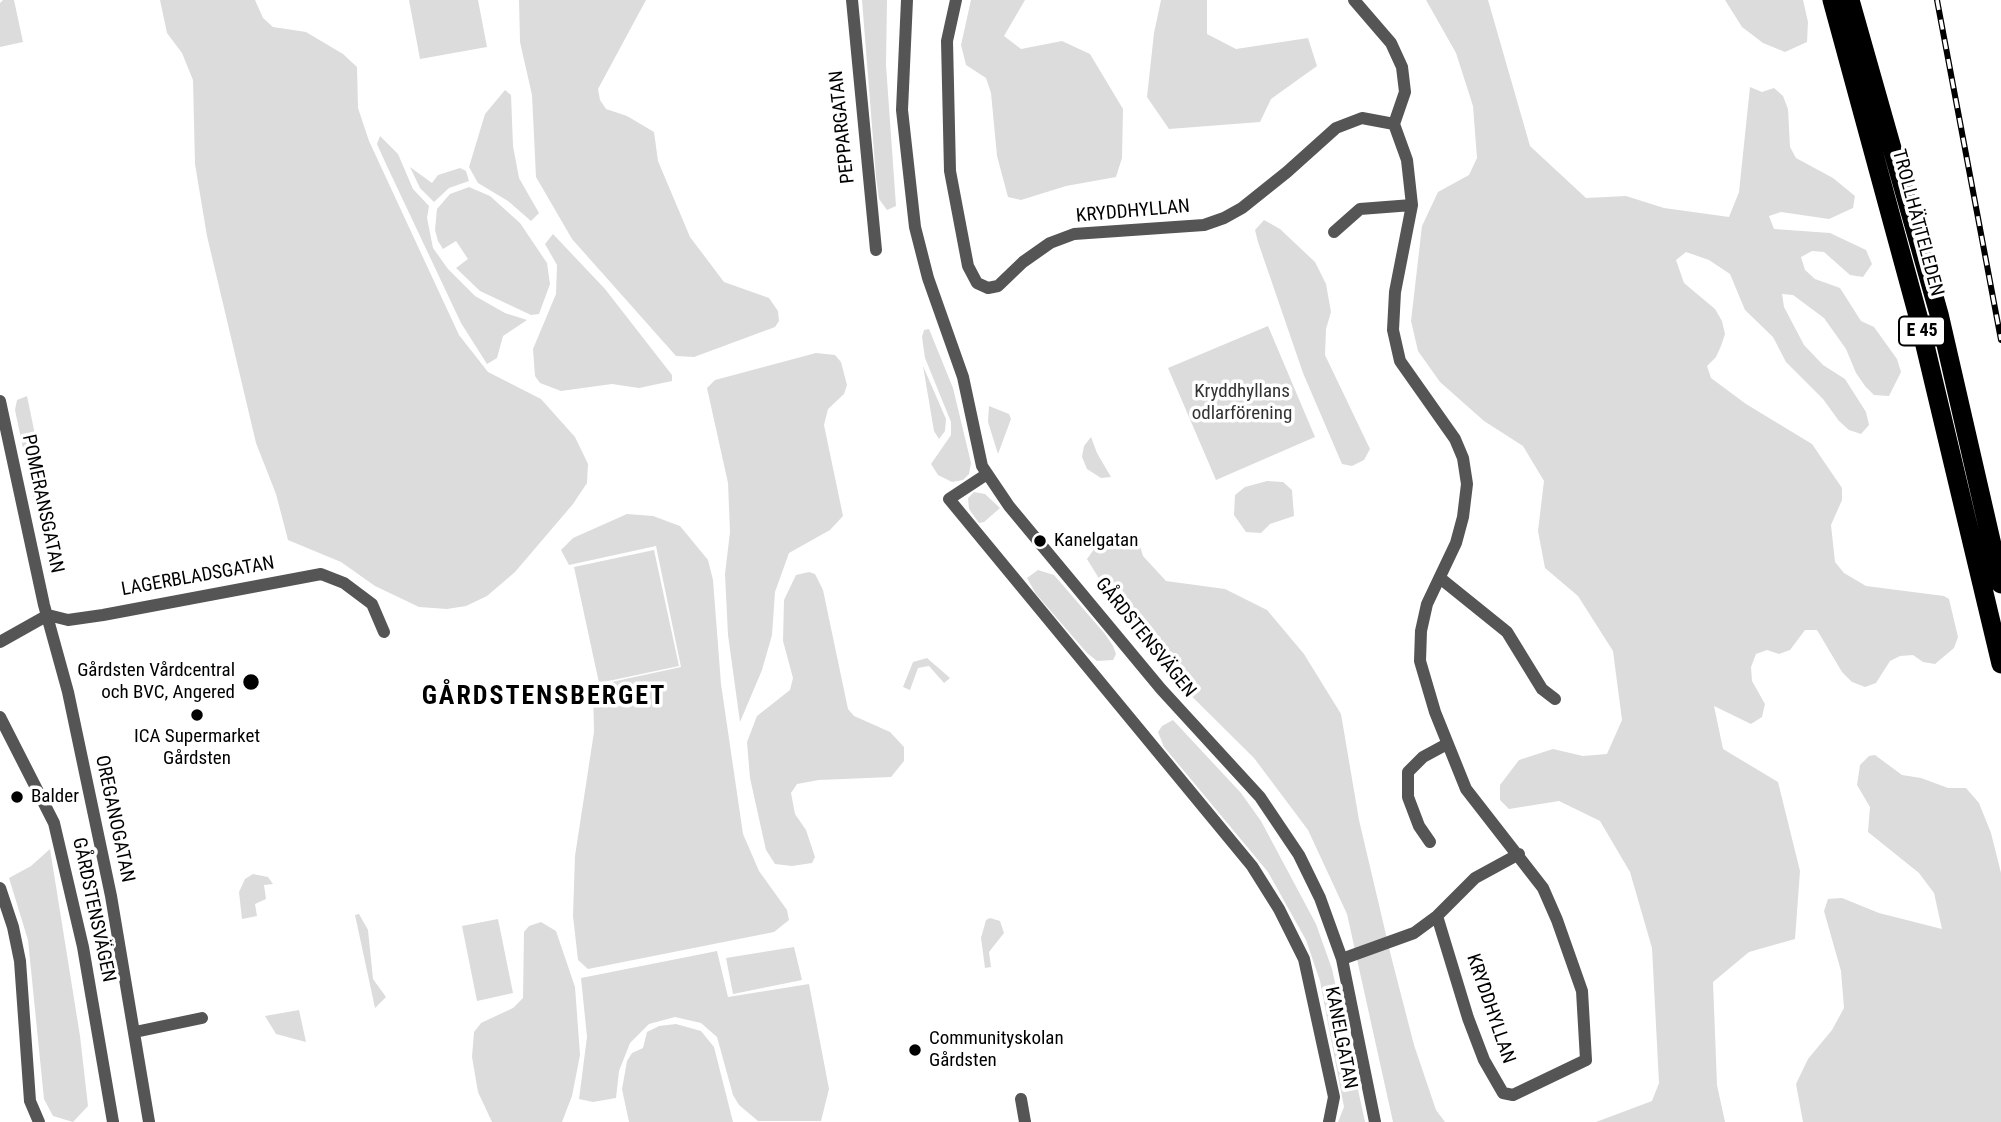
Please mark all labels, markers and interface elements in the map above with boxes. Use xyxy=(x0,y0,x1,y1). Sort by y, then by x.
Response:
street label: PEPPARGATAN xyxy=(826,69,860,185)
street label: TROLLHÄTTELEDEN xyxy=(1886,147,1948,299)
street label: KRYDDHYLLAN xyxy=(1075,196,1191,228)
road number: E 45 xyxy=(1899,316,1945,346)
park label: Kryddhyllans odlarförening xyxy=(1192,381,1292,425)
street label: POMERANSGATAN xyxy=(16,433,68,575)
place label: Kanelgatan xyxy=(1054,530,1138,552)
marker: Kanelgatan xyxy=(1032,533,1048,549)
street label: LAGERBLADSGATAN xyxy=(120,552,276,602)
street label: GÅRDSTENSVÄGEN xyxy=(1090,574,1200,702)
place label: Gårdsten Vårdcentral och BVC, Angered xyxy=(77,660,235,704)
marker: Gårdsten Vårdcentral och BVC, Angered xyxy=(241,672,261,692)
district label: GÅRDSTENSBERGET xyxy=(424,681,664,713)
marker: ICA Supermarket Gårdsten xyxy=(189,707,205,723)
place label: ICA Supermarket Gårdsten xyxy=(134,726,260,770)
street label: OREGANOGATAN xyxy=(89,753,139,885)
place label: Balder xyxy=(31,786,79,808)
marker: Balder xyxy=(9,789,25,805)
street label: GÅRDSTENSVÄGEN xyxy=(67,836,119,984)
street label: KRYDDHYLLAN xyxy=(1461,951,1519,1067)
street label: KANELGATAN xyxy=(1319,985,1361,1091)
place label: Communityskolan Gårdsten xyxy=(929,1028,1064,1072)
marker: Communityskolan Gårdsten xyxy=(907,1042,923,1058)

